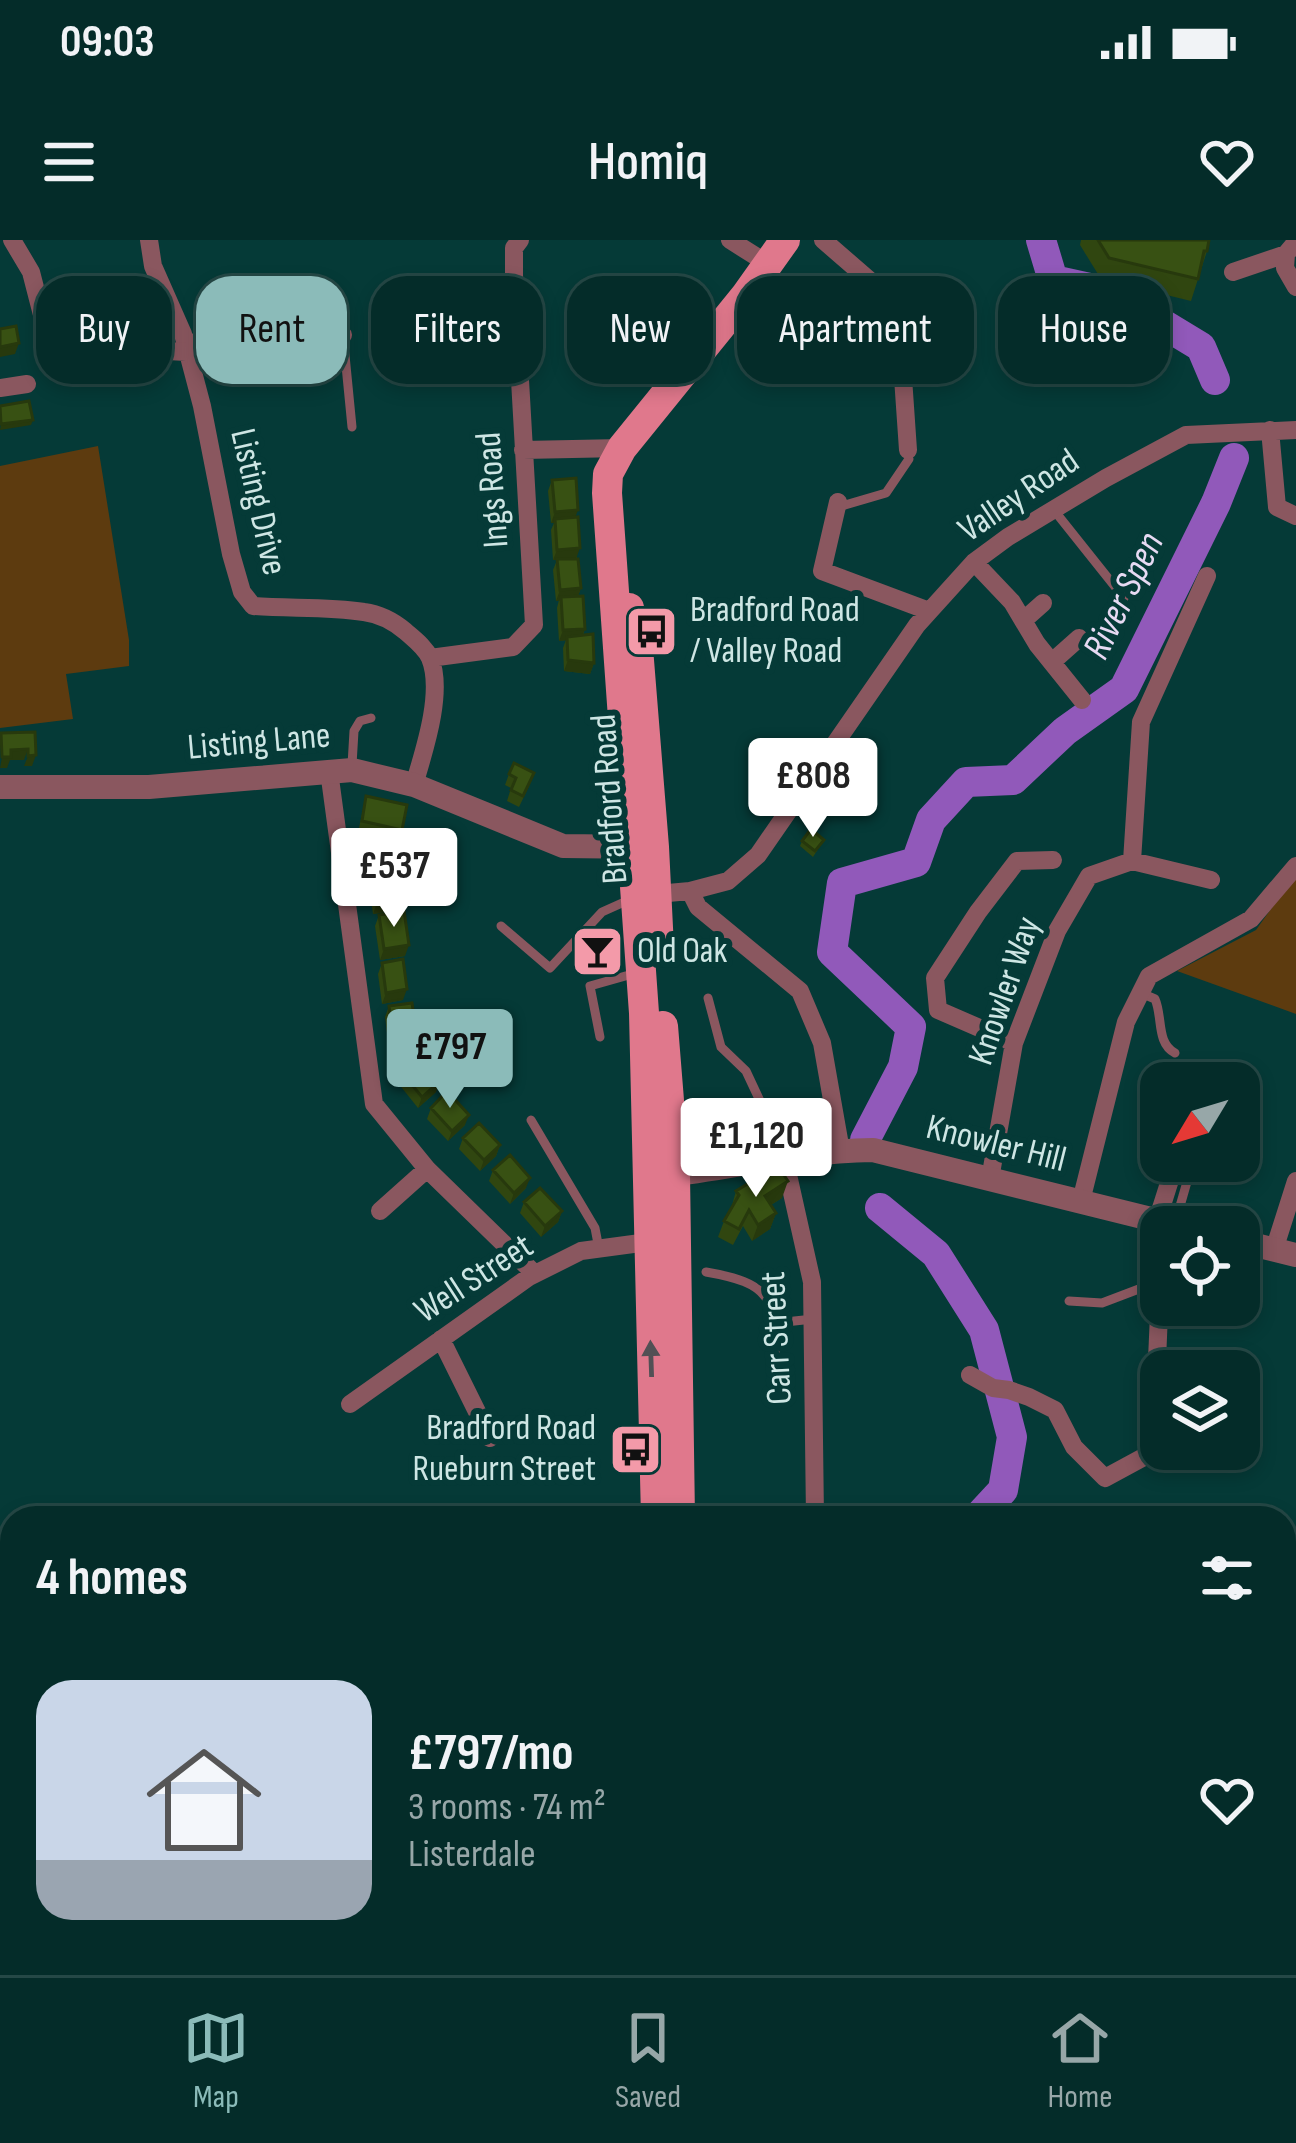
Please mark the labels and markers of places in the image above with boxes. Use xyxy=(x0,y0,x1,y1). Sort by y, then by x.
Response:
place label: Bradford Road / Valley Road xyxy=(690,589,860,673)
bus stop icon: Bradford Road / Valley Road xyxy=(623,603,679,659)
pin: £808 xyxy=(742,738,884,840)
pin: £537 xyxy=(323,828,465,930)
bar icon: Old Oak xyxy=(570,923,626,979)
place label: Old Oak xyxy=(637,930,727,973)
pin: £797 xyxy=(379,1009,521,1111)
pin: £1,120 xyxy=(658,1098,854,1200)
place label: Bradford Road Rueburn Street xyxy=(412,1407,596,1491)
bus stop icon: Bradford Road Rueburn Street xyxy=(607,1421,663,1477)

